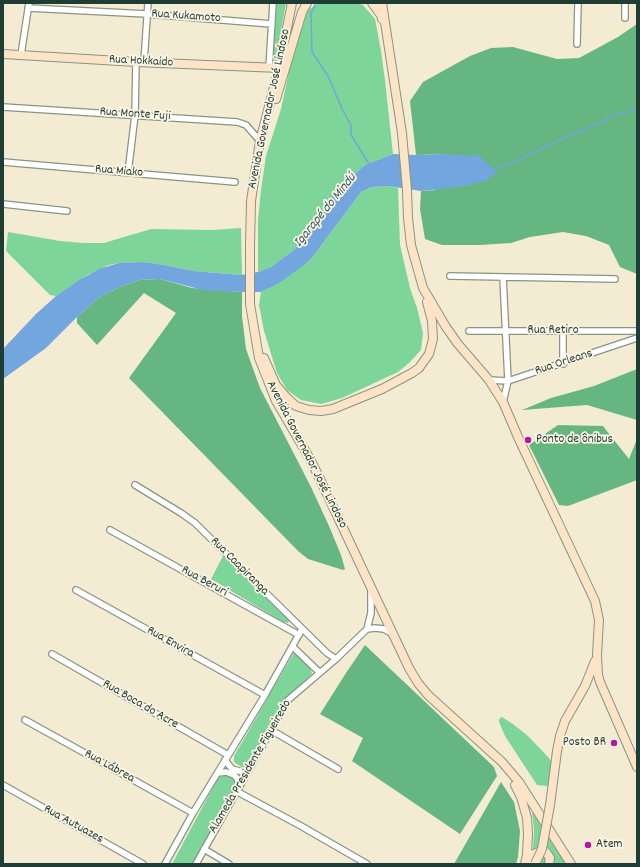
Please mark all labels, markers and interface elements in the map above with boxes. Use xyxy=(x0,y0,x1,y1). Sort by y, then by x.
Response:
street label: Rua Kukamoto xyxy=(151,7,221,27)
street label: Avenida Governador José Lindoso xyxy=(245,28,295,190)
street label: Rua Hokkaido xyxy=(108,53,174,71)
street label: Rua Monte Fuji xyxy=(99,105,171,125)
street label: Rua Miako xyxy=(94,162,144,182)
water label: Igarapé do Mindú xyxy=(291,171,361,251)
street label: Rua Retiro xyxy=(528,323,578,339)
street label: Rua Orleans xyxy=(533,346,595,380)
street label: Avenida Governador José Lindoso xyxy=(262,379,350,531)
place label: Ponto de ônibus xyxy=(536,432,613,448)
marker: Ponto de ônibus xyxy=(523,435,533,445)
street label: Rua Caapiranga xyxy=(206,534,272,600)
street label: Rua Beruri xyxy=(178,563,230,601)
street label: Rua Envira xyxy=(144,624,196,662)
street label: Rua Boca do Acre xyxy=(99,677,181,733)
street label: Alameda Presidente Figueiredo xyxy=(206,697,296,837)
place label: Posto BR xyxy=(563,735,606,751)
marker: Posto BR xyxy=(609,738,619,748)
street label: Rua Lábrea xyxy=(81,747,137,787)
street label: Rua Autuazes xyxy=(40,802,106,848)
place label: Atem xyxy=(596,837,623,853)
marker: Atem xyxy=(583,840,593,850)

